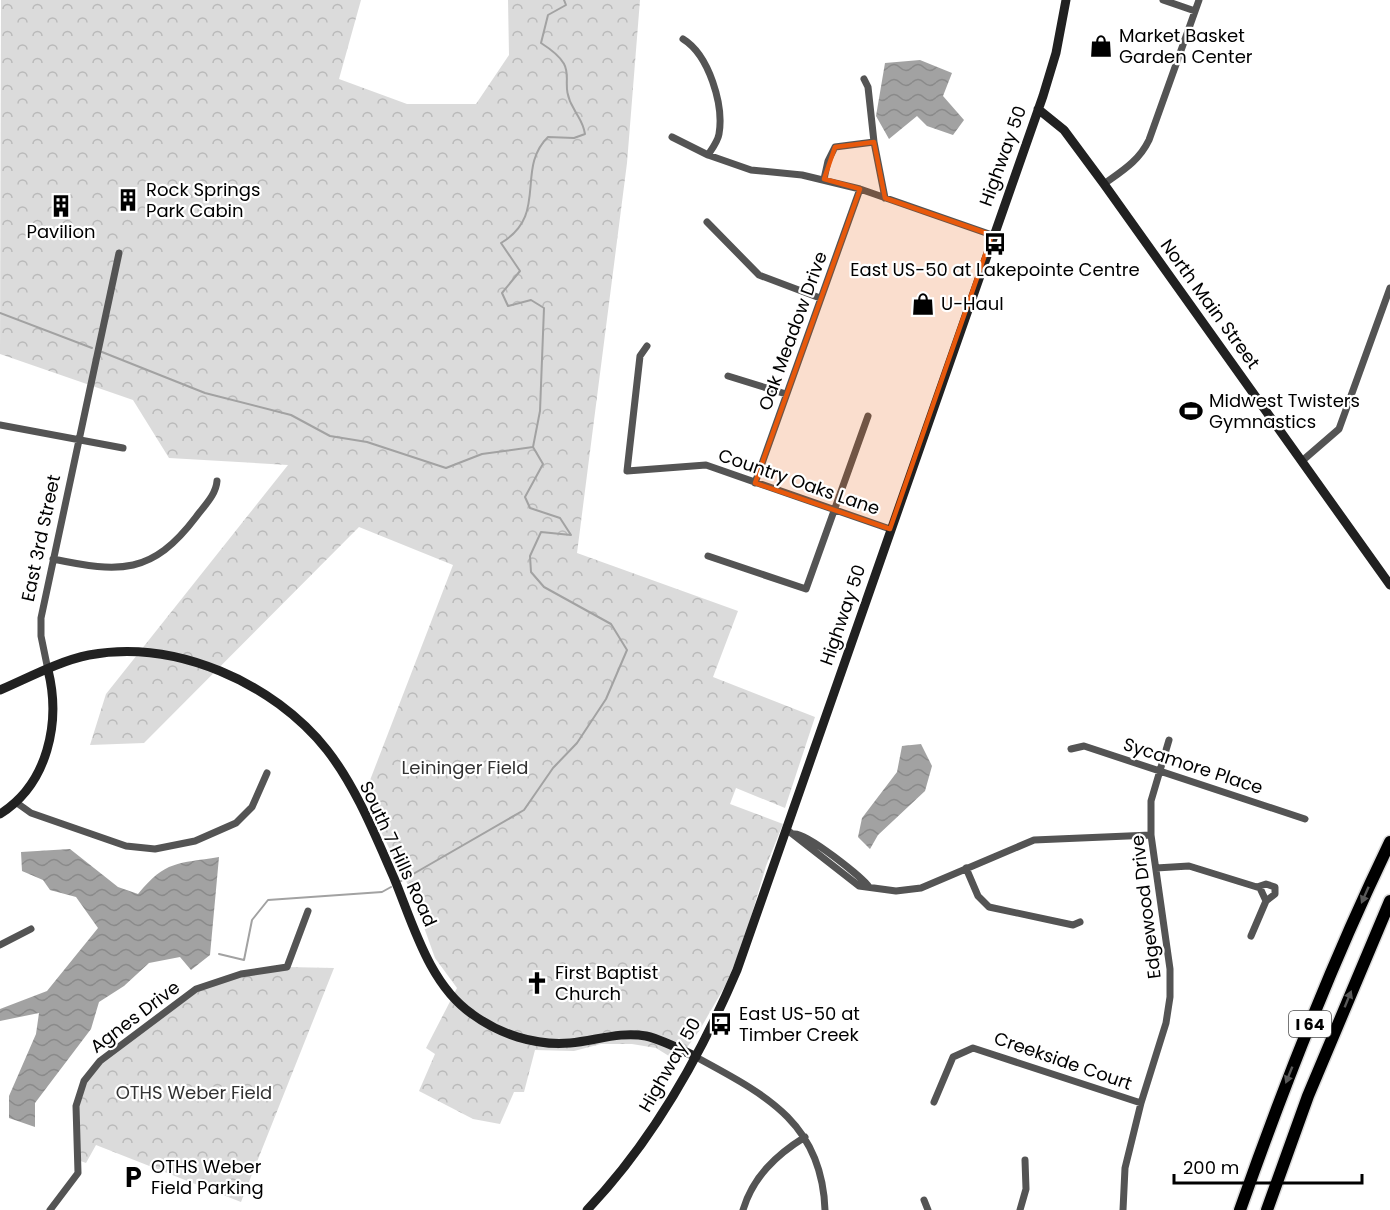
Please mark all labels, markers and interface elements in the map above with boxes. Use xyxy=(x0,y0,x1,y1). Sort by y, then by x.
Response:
place label: Market Basket Garden Center xyxy=(1119,23,1253,69)
shop icon: Market Basket Garden Center xyxy=(1088,33,1114,59)
street label: Highway 50 xyxy=(973,102,1032,209)
place label: Rock Springs Park Cabin xyxy=(146,177,260,223)
building icon: Rock Springs Park Cabin xyxy=(115,187,141,213)
building icon: Pavilion xyxy=(48,193,74,219)
place label: Pavilion xyxy=(26,219,96,244)
bus stop icon: East US-50 at Lakepointe Centre xyxy=(982,231,1008,257)
street label: North Main Street xyxy=(1155,234,1266,374)
street label: Oak Meadow Drive xyxy=(752,248,833,414)
place label: East US-50 at Lakepointe Centre xyxy=(850,257,1140,282)
shop icon: U-Haul xyxy=(910,291,936,317)
place label: U-Haul xyxy=(941,291,1004,316)
place label: Midwest Twisters Gymnastics xyxy=(1209,388,1360,434)
sports icon: Midwest Twisters Gymnastics xyxy=(1178,398,1204,424)
street label: Country Oaks Lane xyxy=(715,442,883,521)
street label: East 3rd Street xyxy=(15,472,66,604)
street label: Highway 50 xyxy=(814,561,871,669)
street label: Sycamore Place xyxy=(1120,731,1266,800)
park label: Leininger Field xyxy=(402,755,528,780)
street label: South 7 Hills Road xyxy=(354,777,443,931)
street label: Edgewood Drive xyxy=(1124,834,1167,980)
one-way arrow xyxy=(1361,887,1370,904)
place label: First Baptist Church xyxy=(555,960,658,1006)
church icon: First Baptist Church xyxy=(524,970,550,996)
street label: Agnes Drive xyxy=(85,975,185,1059)
one-way arrow xyxy=(1343,989,1353,1007)
place label: East US-50 at Timber Creek xyxy=(739,1001,860,1047)
bus stop icon: East US-50 at Timber Creek xyxy=(708,1011,734,1037)
road number: I 64 xyxy=(1289,1011,1331,1037)
street label: Highway 50 xyxy=(632,1013,707,1116)
street label: Creekside Court xyxy=(991,1025,1135,1096)
one-way arrow xyxy=(1284,1066,1293,1084)
park label: OTHS Weber Field xyxy=(116,1080,272,1105)
scale bar xyxy=(1174,1147,1362,1185)
place label: OTHS Weber Field Parking xyxy=(151,1154,264,1200)
text: 200 m xyxy=(1183,1155,1239,1180)
parking icon: OTHS Weber Field Parking xyxy=(120,1164,146,1190)

